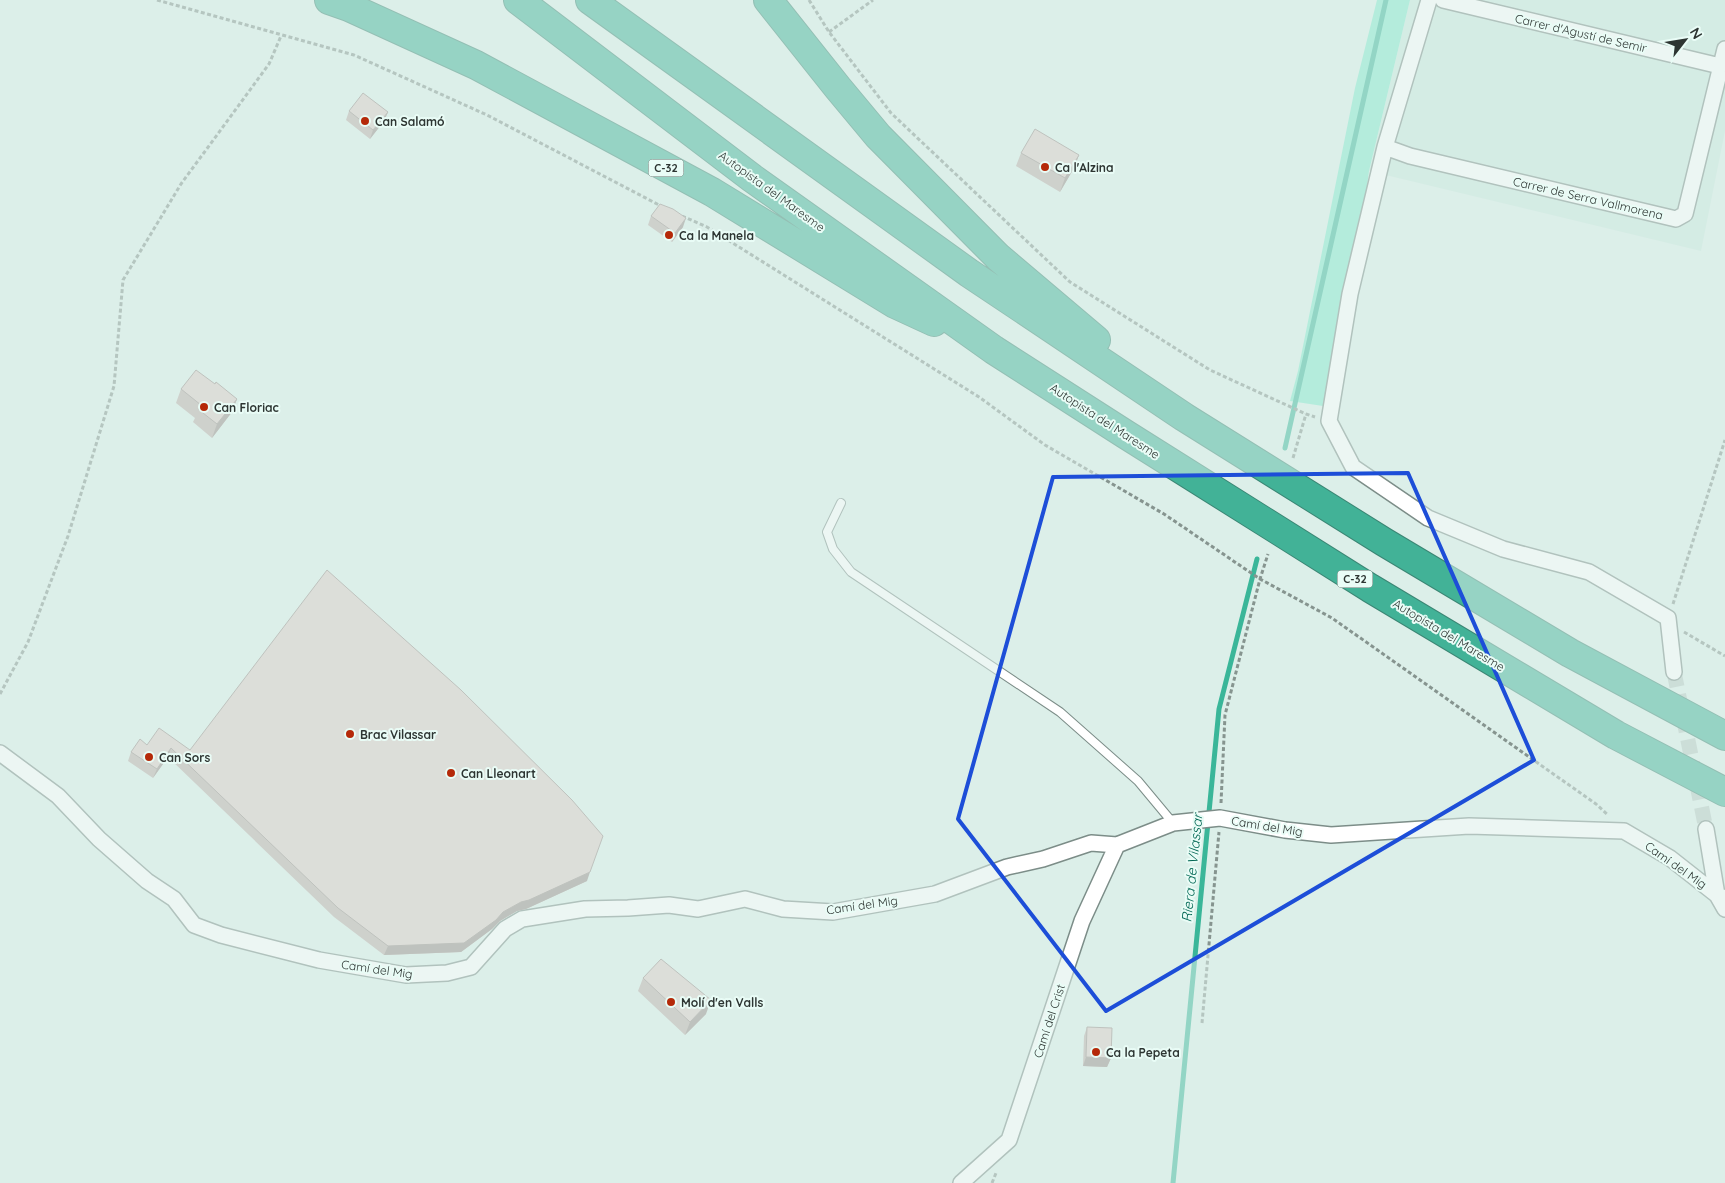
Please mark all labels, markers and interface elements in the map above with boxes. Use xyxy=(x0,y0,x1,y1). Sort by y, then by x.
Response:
street label: Carrer d'Agustí de Semir xyxy=(1514,11,1649,56)
north arrow xyxy=(1660,15,1710,65)
text: N xyxy=(1686,24,1707,42)
place label: Can Salamó xyxy=(375,114,445,129)
marker: Can Salamó xyxy=(359,115,371,127)
street label: Autopista del Maresme xyxy=(716,147,828,235)
road number: C-32 xyxy=(648,160,684,177)
place label: Ca l'Alzina xyxy=(1055,160,1113,175)
marker: Ca l'Alzina xyxy=(1039,161,1051,173)
street label: Carrer de Serra Vallmorena xyxy=(1512,173,1664,223)
place label: Ca la Manela xyxy=(679,228,754,243)
marker: Ca la Manela xyxy=(663,229,675,241)
street label: Autopista del Maresme xyxy=(1047,380,1163,462)
place label: Can Floriac xyxy=(214,400,279,415)
marker: Can Floriac xyxy=(198,401,210,413)
road number: C-32 xyxy=(1338,570,1372,588)
street label: Autopista del Maresme xyxy=(1390,596,1508,674)
place label: Brac Vilassar xyxy=(360,727,436,742)
marker: Brac Vilassar xyxy=(344,728,356,740)
place label: Can Sors xyxy=(159,750,210,765)
marker: Can Sors xyxy=(143,751,155,763)
place label: Can Lleonart xyxy=(461,766,536,781)
marker: Can Lleonart xyxy=(445,767,457,779)
water label: Riera de Vilassar xyxy=(1177,811,1207,923)
street label: Camí del Mig xyxy=(1230,813,1304,839)
street label: Camí del Mig xyxy=(1642,838,1710,892)
street label: Camí del Mig xyxy=(825,893,899,917)
street label: Camí del Mig xyxy=(340,957,414,981)
street label: Camí del Crist xyxy=(1030,982,1068,1060)
place label: Molí d'en Valls xyxy=(681,995,763,1010)
marker: Molí d'en Valls xyxy=(665,996,677,1008)
place label: Ca la Pepeta xyxy=(1106,1045,1180,1060)
marker: Ca la Pepeta xyxy=(1090,1046,1102,1058)

